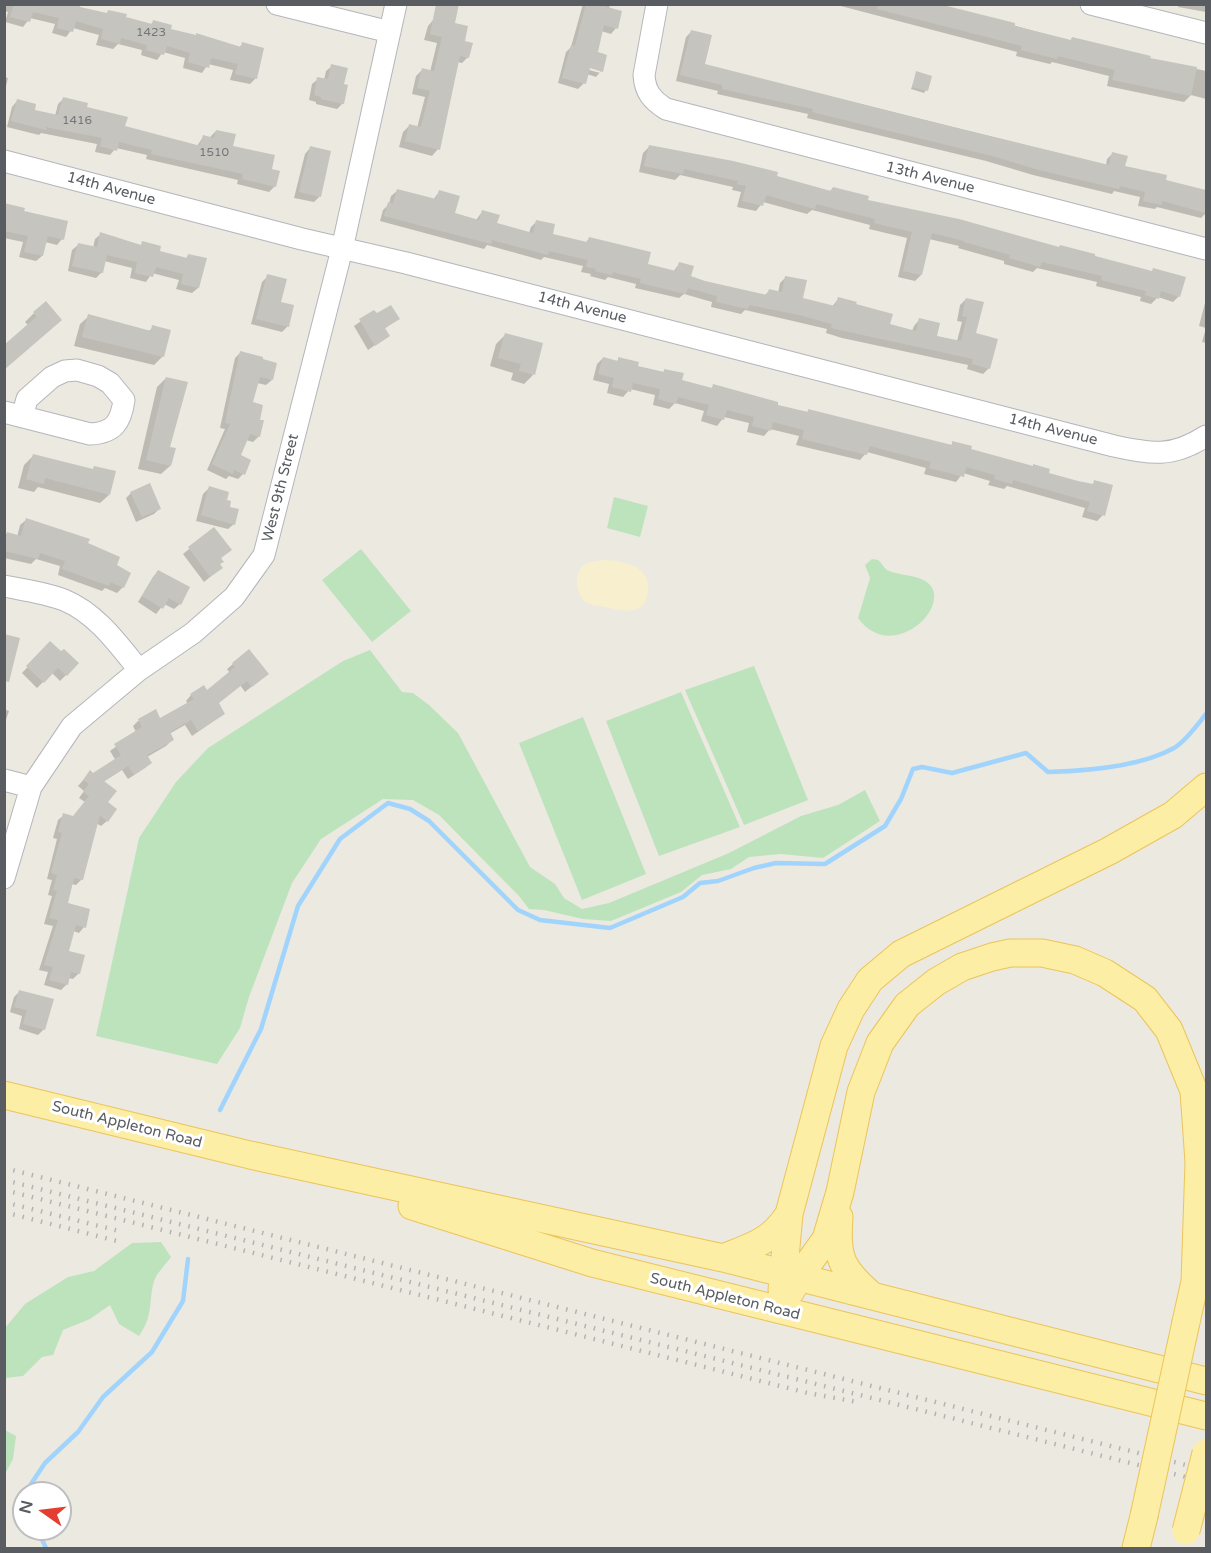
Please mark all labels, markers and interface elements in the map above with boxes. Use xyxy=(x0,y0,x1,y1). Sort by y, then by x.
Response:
house number: 1423 xyxy=(136,26,166,40)
house number: 1416 xyxy=(62,114,92,128)
house number: 1510 xyxy=(199,146,229,160)
street label: 13th Avenue xyxy=(884,158,976,198)
street label: 14th Avenue xyxy=(65,168,157,210)
street label: 14th Avenue xyxy=(536,288,628,328)
street label: 14th Avenue xyxy=(1007,410,1099,450)
street label: West 9th Street xyxy=(259,432,303,544)
street label: South Appleton Road xyxy=(50,1098,204,1152)
street label: South Appleton Road xyxy=(648,1270,802,1324)
north arrow xyxy=(12,1481,72,1541)
text: N xyxy=(15,1498,38,1516)

